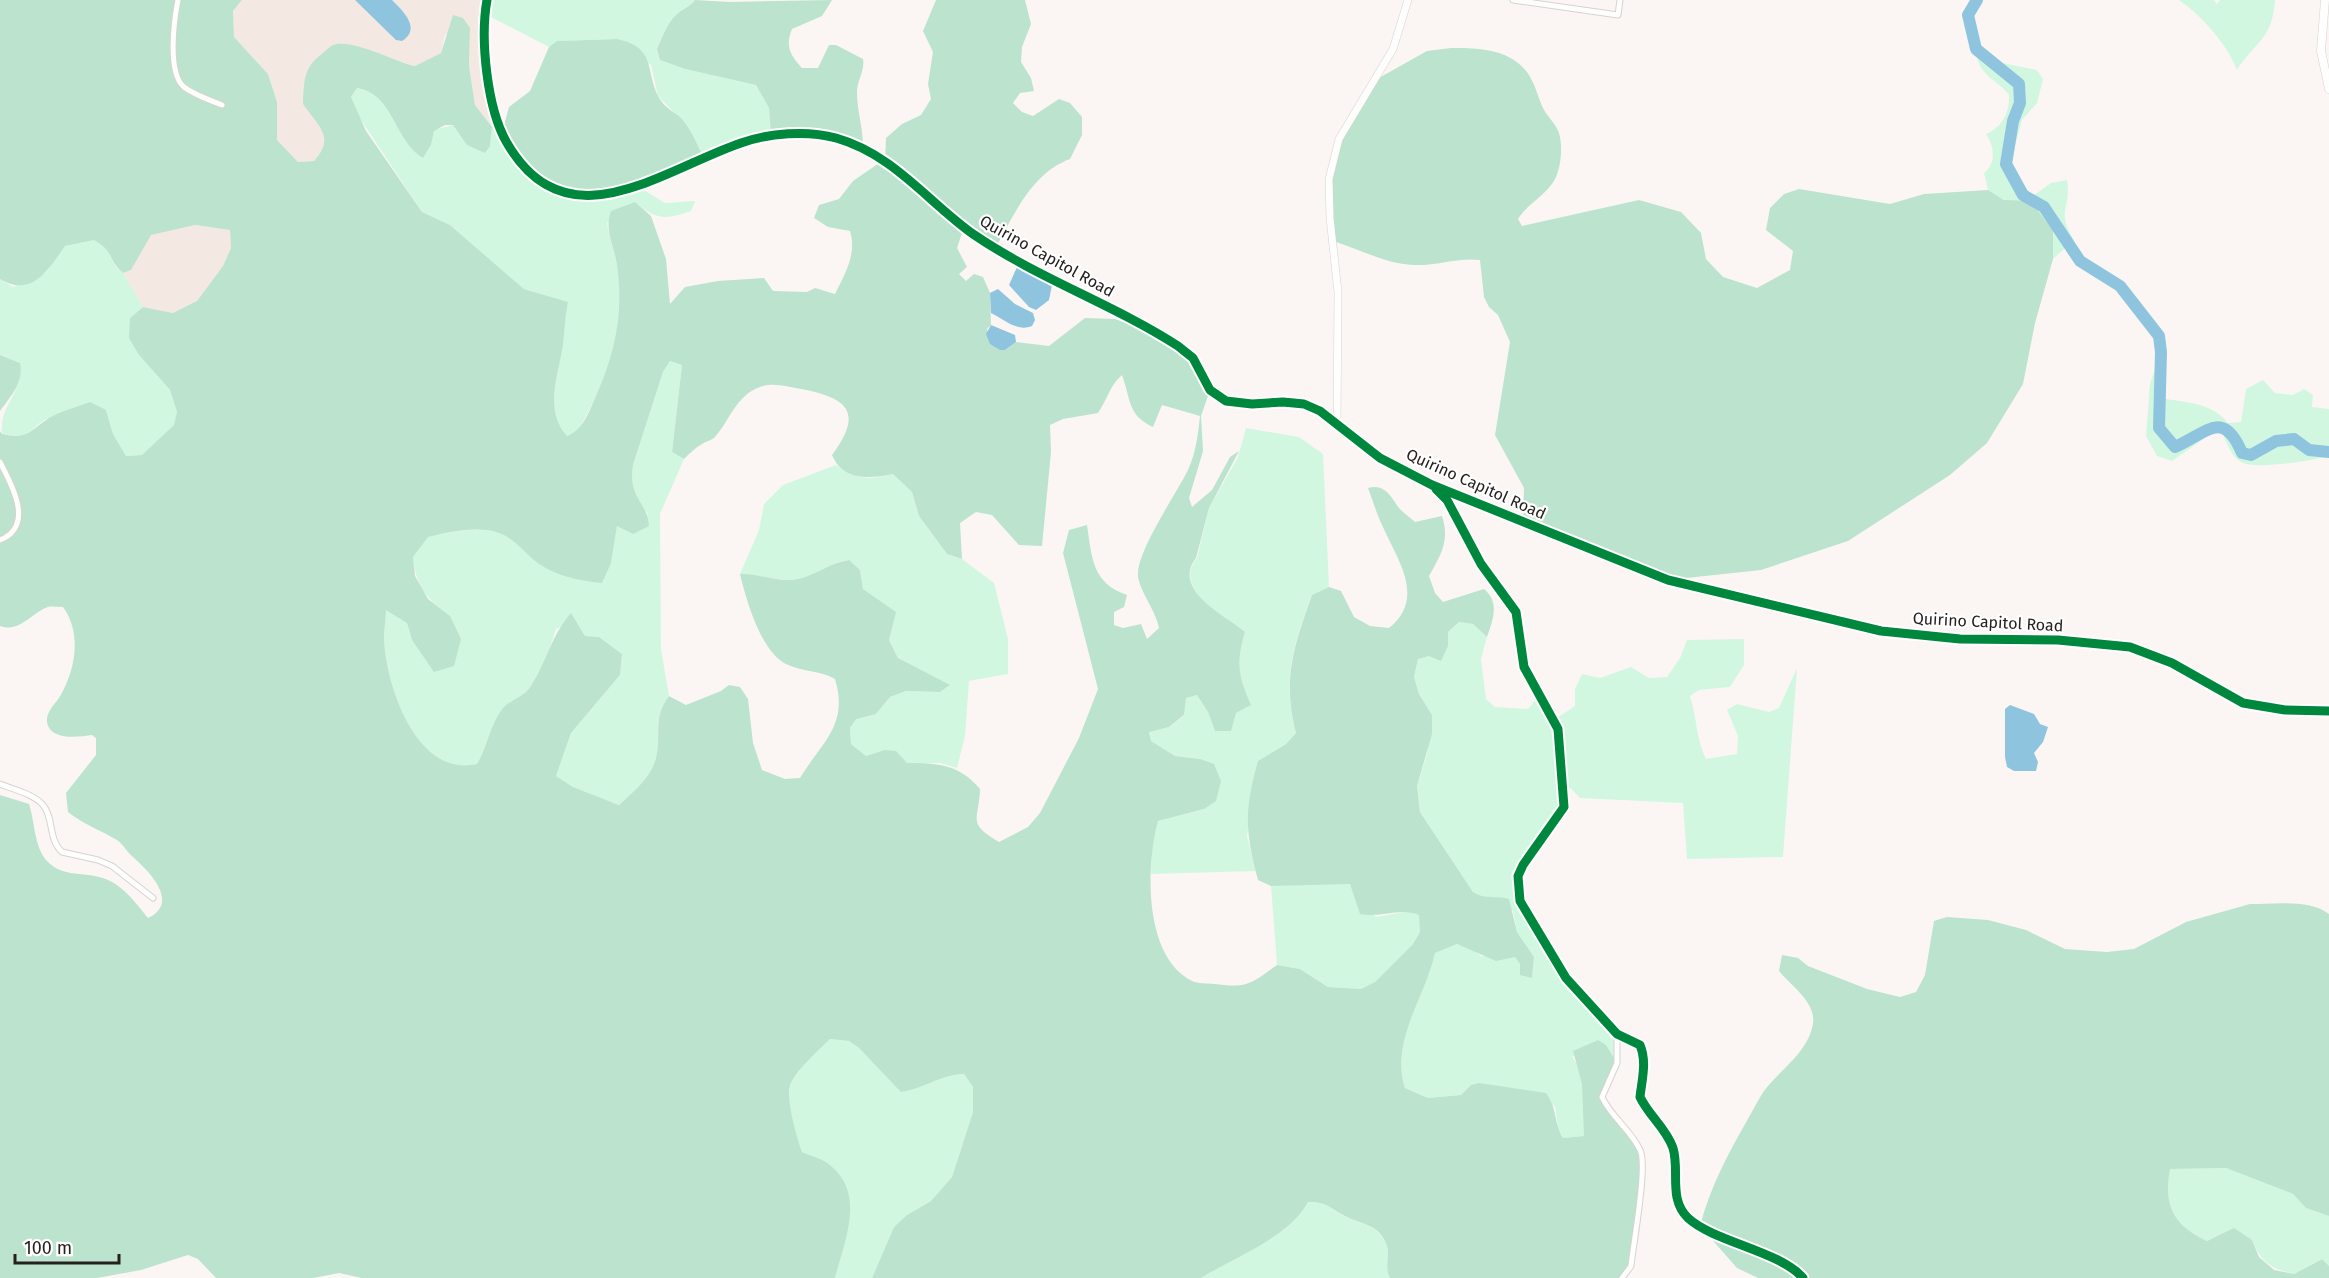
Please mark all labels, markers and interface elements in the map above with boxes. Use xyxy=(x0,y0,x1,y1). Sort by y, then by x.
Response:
street label: Quirino Capitol Road xyxy=(976,211,1118,301)
street label: Quirino Capitol Road xyxy=(1403,445,1549,523)
street label: Quirino Capitol Road xyxy=(1912,609,2064,635)
scale bar xyxy=(15,1227,118,1265)
text: 100 m xyxy=(24,1237,72,1259)

